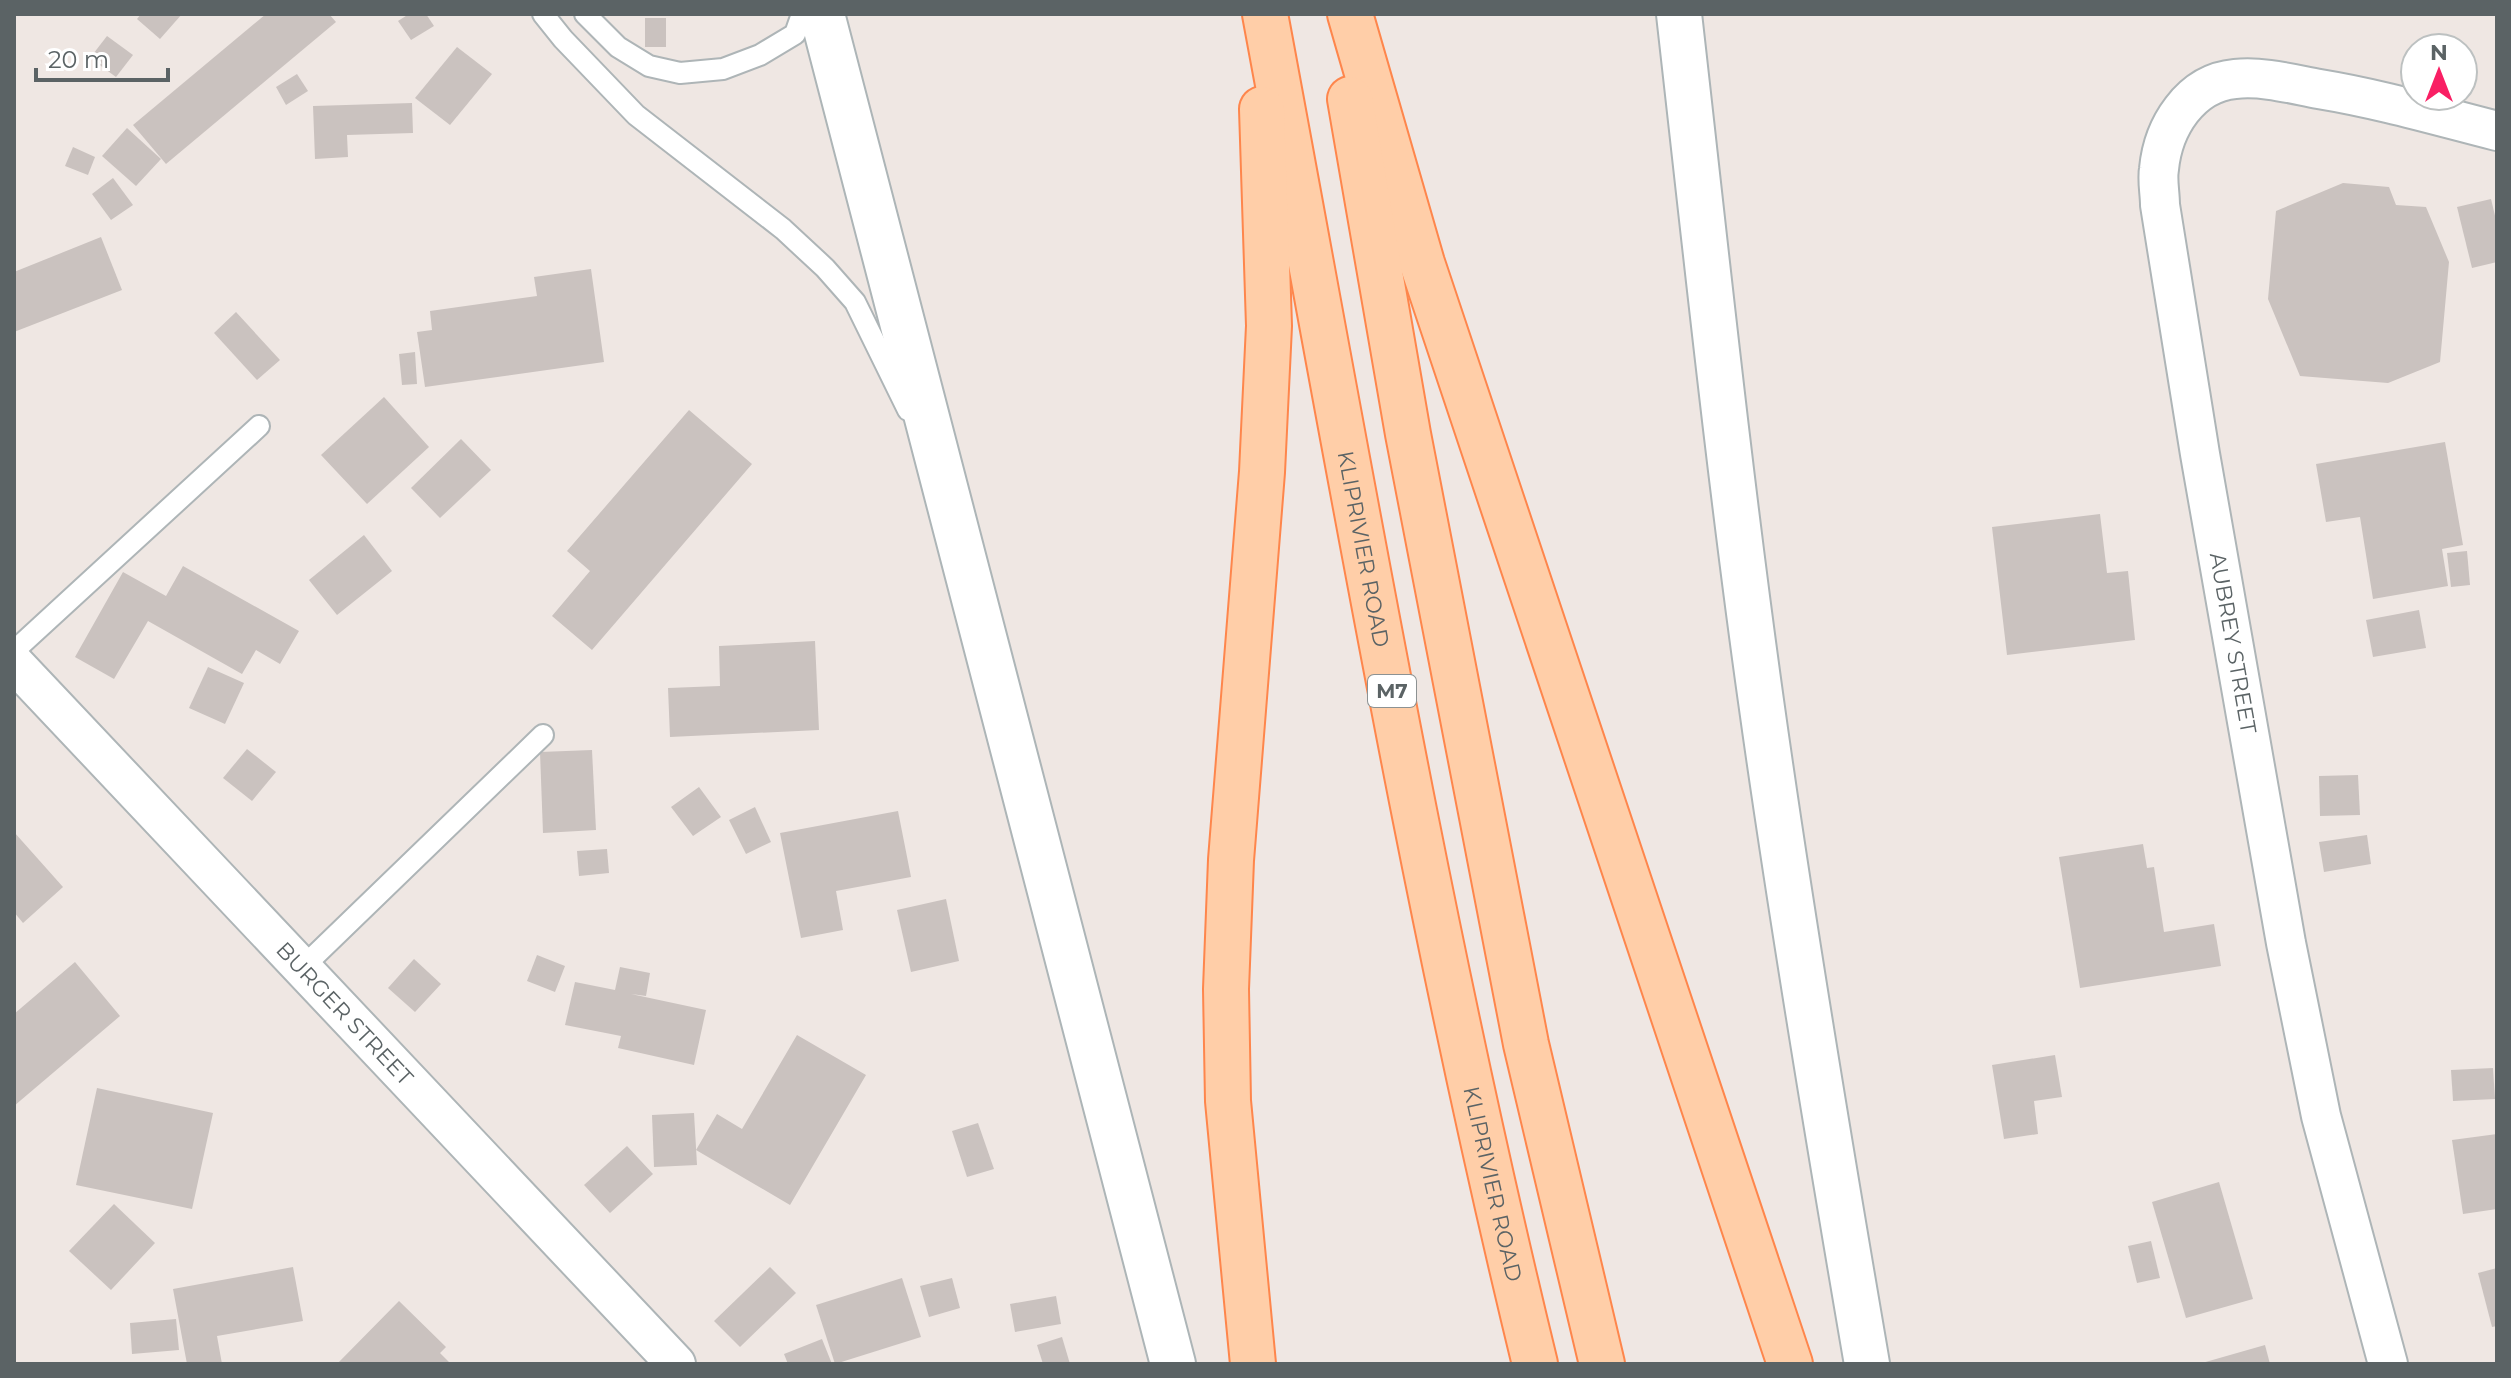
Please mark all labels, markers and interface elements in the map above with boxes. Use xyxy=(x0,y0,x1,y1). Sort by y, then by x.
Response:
scale bar xyxy=(36,32,168,82)
north arrow xyxy=(2399,32,2479,112)
text: N xyxy=(2430,39,2448,66)
text: 20 m xyxy=(48,45,109,74)
street label: KLIPRIVIER ROAD xyxy=(1332,449,1395,649)
street label: AUBREY STREET xyxy=(2204,550,2262,736)
road number: M7 xyxy=(1368,675,1416,707)
street label: BURGER STREET xyxy=(271,936,419,1091)
street label: KLIPRIVIER ROAD xyxy=(1458,1084,1528,1284)

